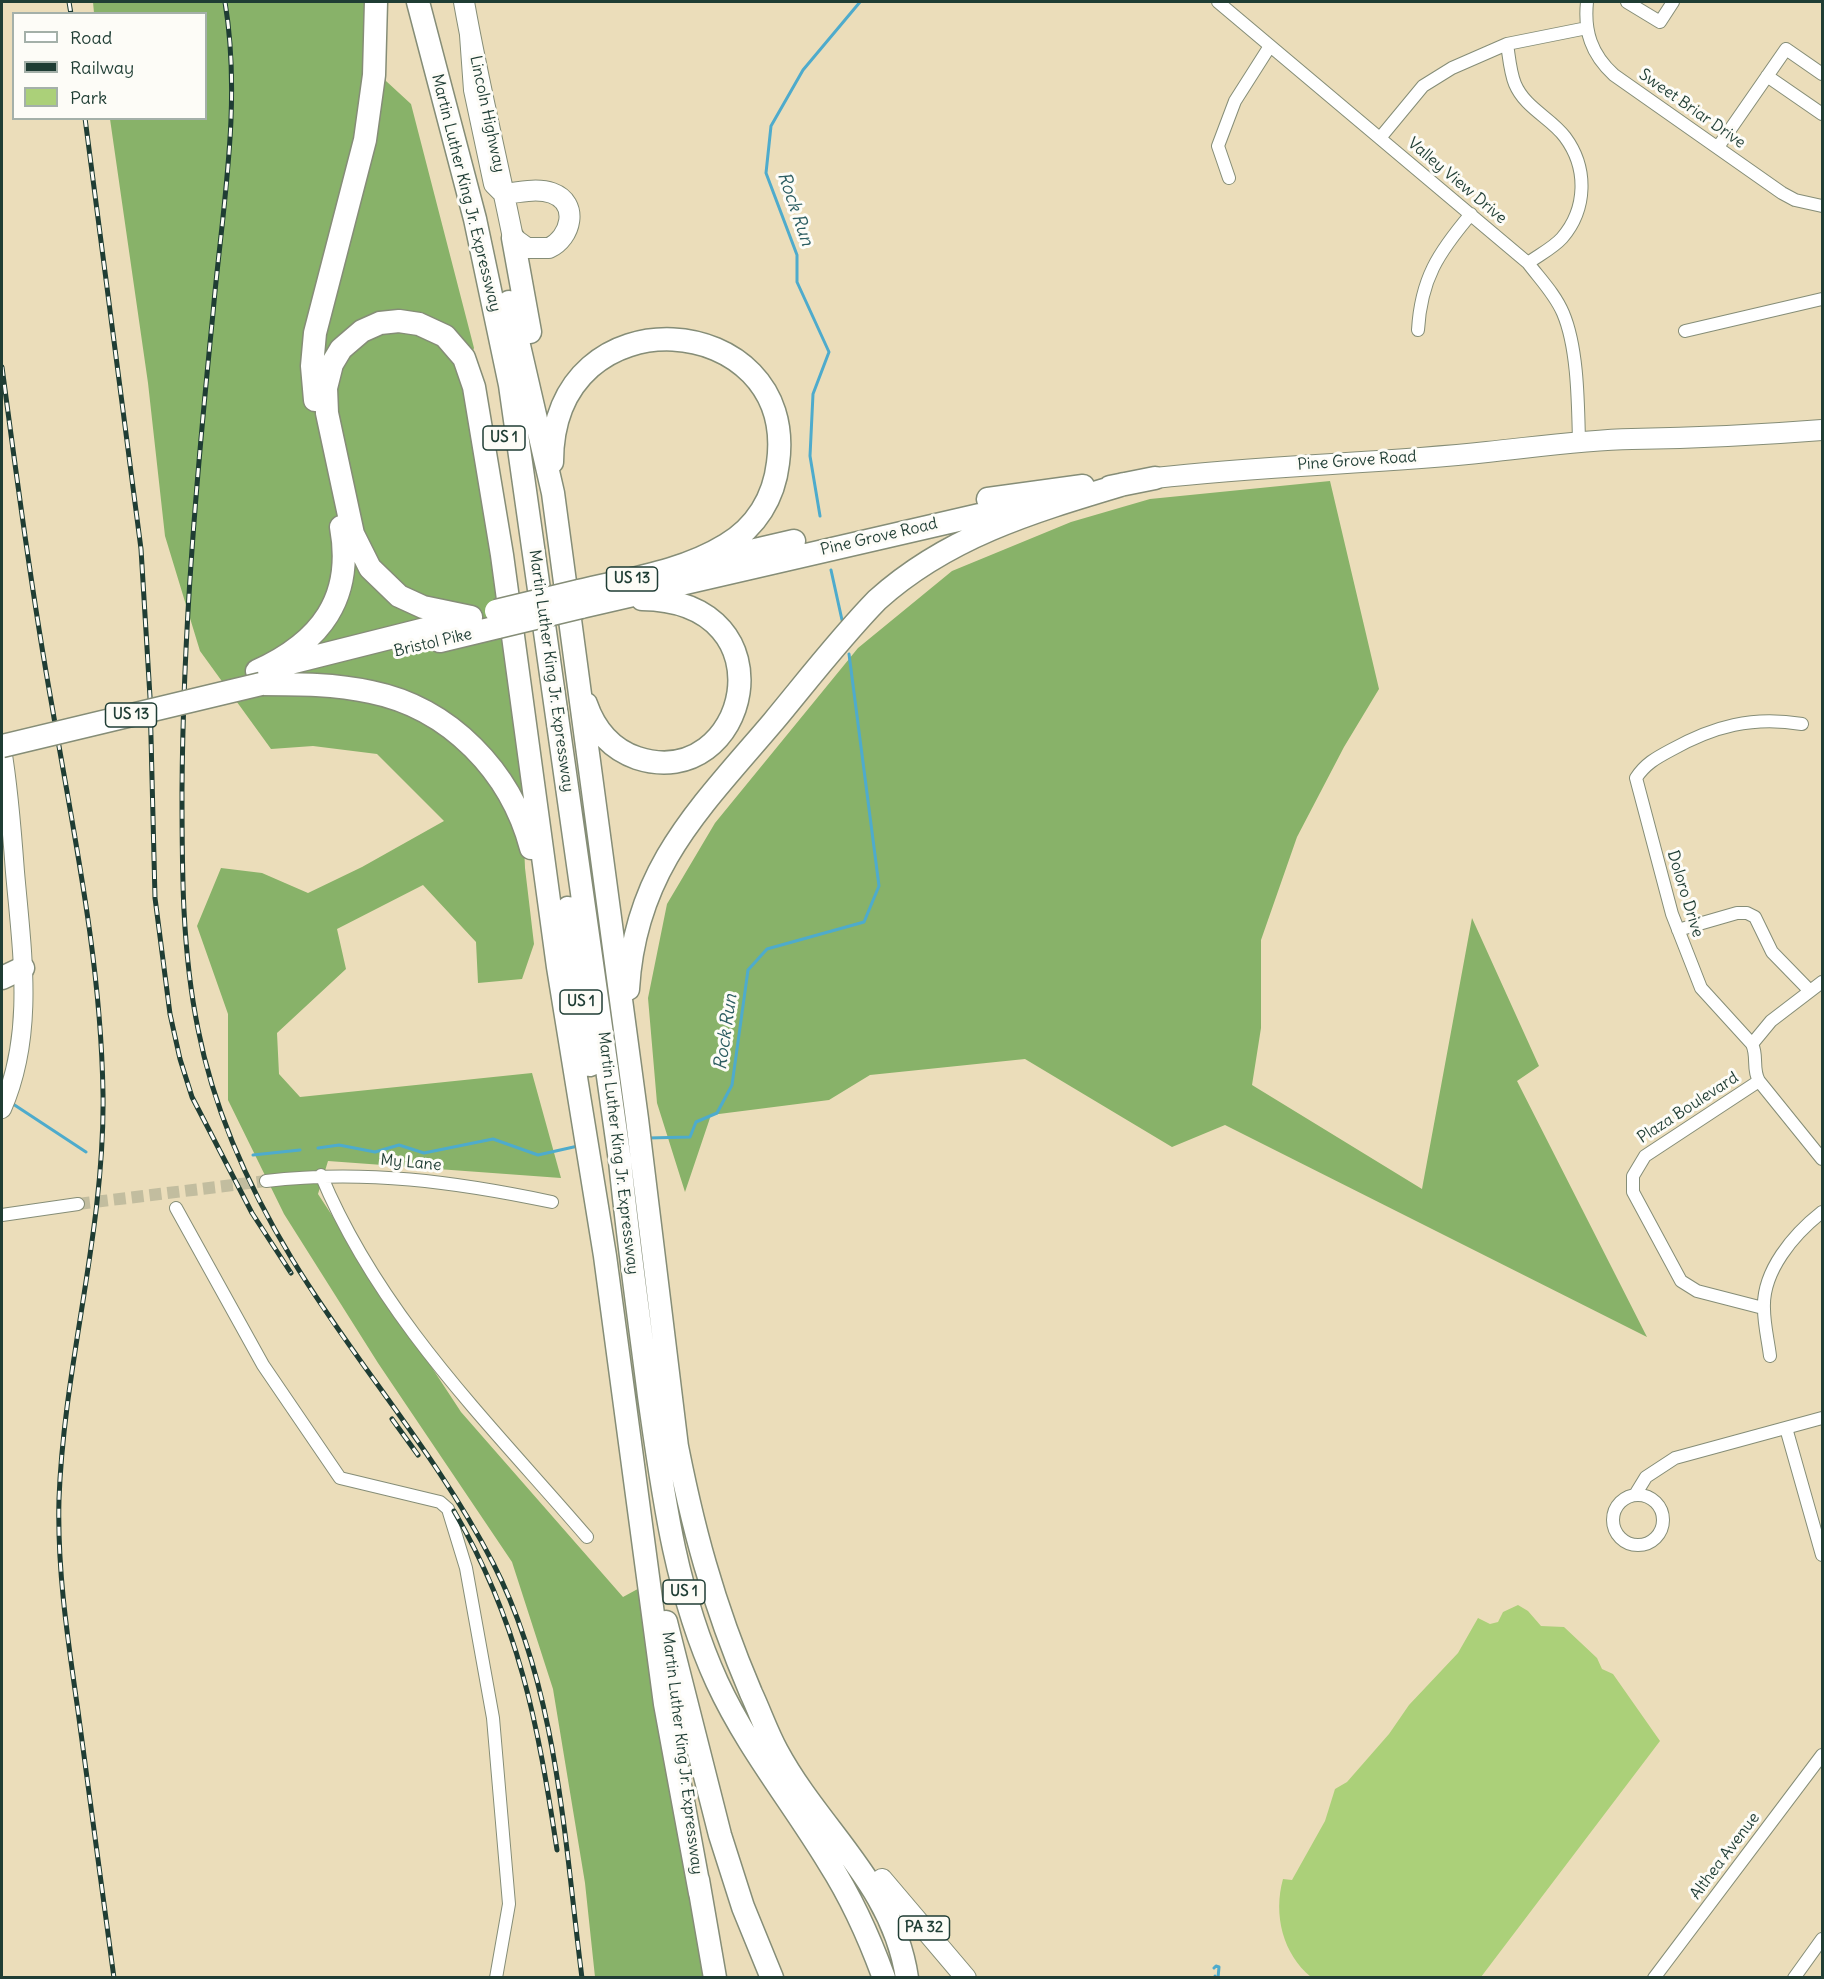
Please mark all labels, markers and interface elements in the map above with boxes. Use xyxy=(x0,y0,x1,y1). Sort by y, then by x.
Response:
legend xyxy=(12,12,207,120)
text: Road xyxy=(70,26,112,49)
street label: Lincoln Highway xyxy=(465,54,509,174)
text: Railway xyxy=(70,56,134,79)
street label: Sweet Briar Drive xyxy=(1635,65,1749,153)
street label: Martin Luther King Jr. Expressway xyxy=(427,72,505,314)
text: Park xyxy=(70,86,107,109)
street label: Valley View Drive xyxy=(1403,134,1511,228)
water label: Rock Run xyxy=(772,169,818,249)
road number: US 1 xyxy=(483,426,525,450)
street label: Pine Grove Road xyxy=(1297,447,1417,475)
street label: Pine Grove Road xyxy=(819,514,939,560)
street label: Martin Luther King Jr. Expressway xyxy=(524,549,578,793)
road number: US 13 xyxy=(606,567,658,591)
street label: Bristol Pike xyxy=(392,625,474,661)
road number: US 13 xyxy=(106,703,156,727)
street label: Doloro Drive xyxy=(1663,848,1707,940)
road number: US 1 xyxy=(560,990,602,1014)
water label: Rock Run xyxy=(710,993,742,1071)
street label: Martin Luther King Jr. Expressway xyxy=(594,1030,642,1276)
street label: Plaza Boulevard xyxy=(1634,1068,1742,1148)
street label: My Lane xyxy=(380,1151,442,1175)
road number: US 1 xyxy=(663,1580,705,1604)
street label: Martin Luther King Jr. Expressway xyxy=(658,1630,706,1876)
street label: Althea Avenue xyxy=(1686,1809,1764,1903)
road number: PA 32 xyxy=(898,1916,950,1940)

